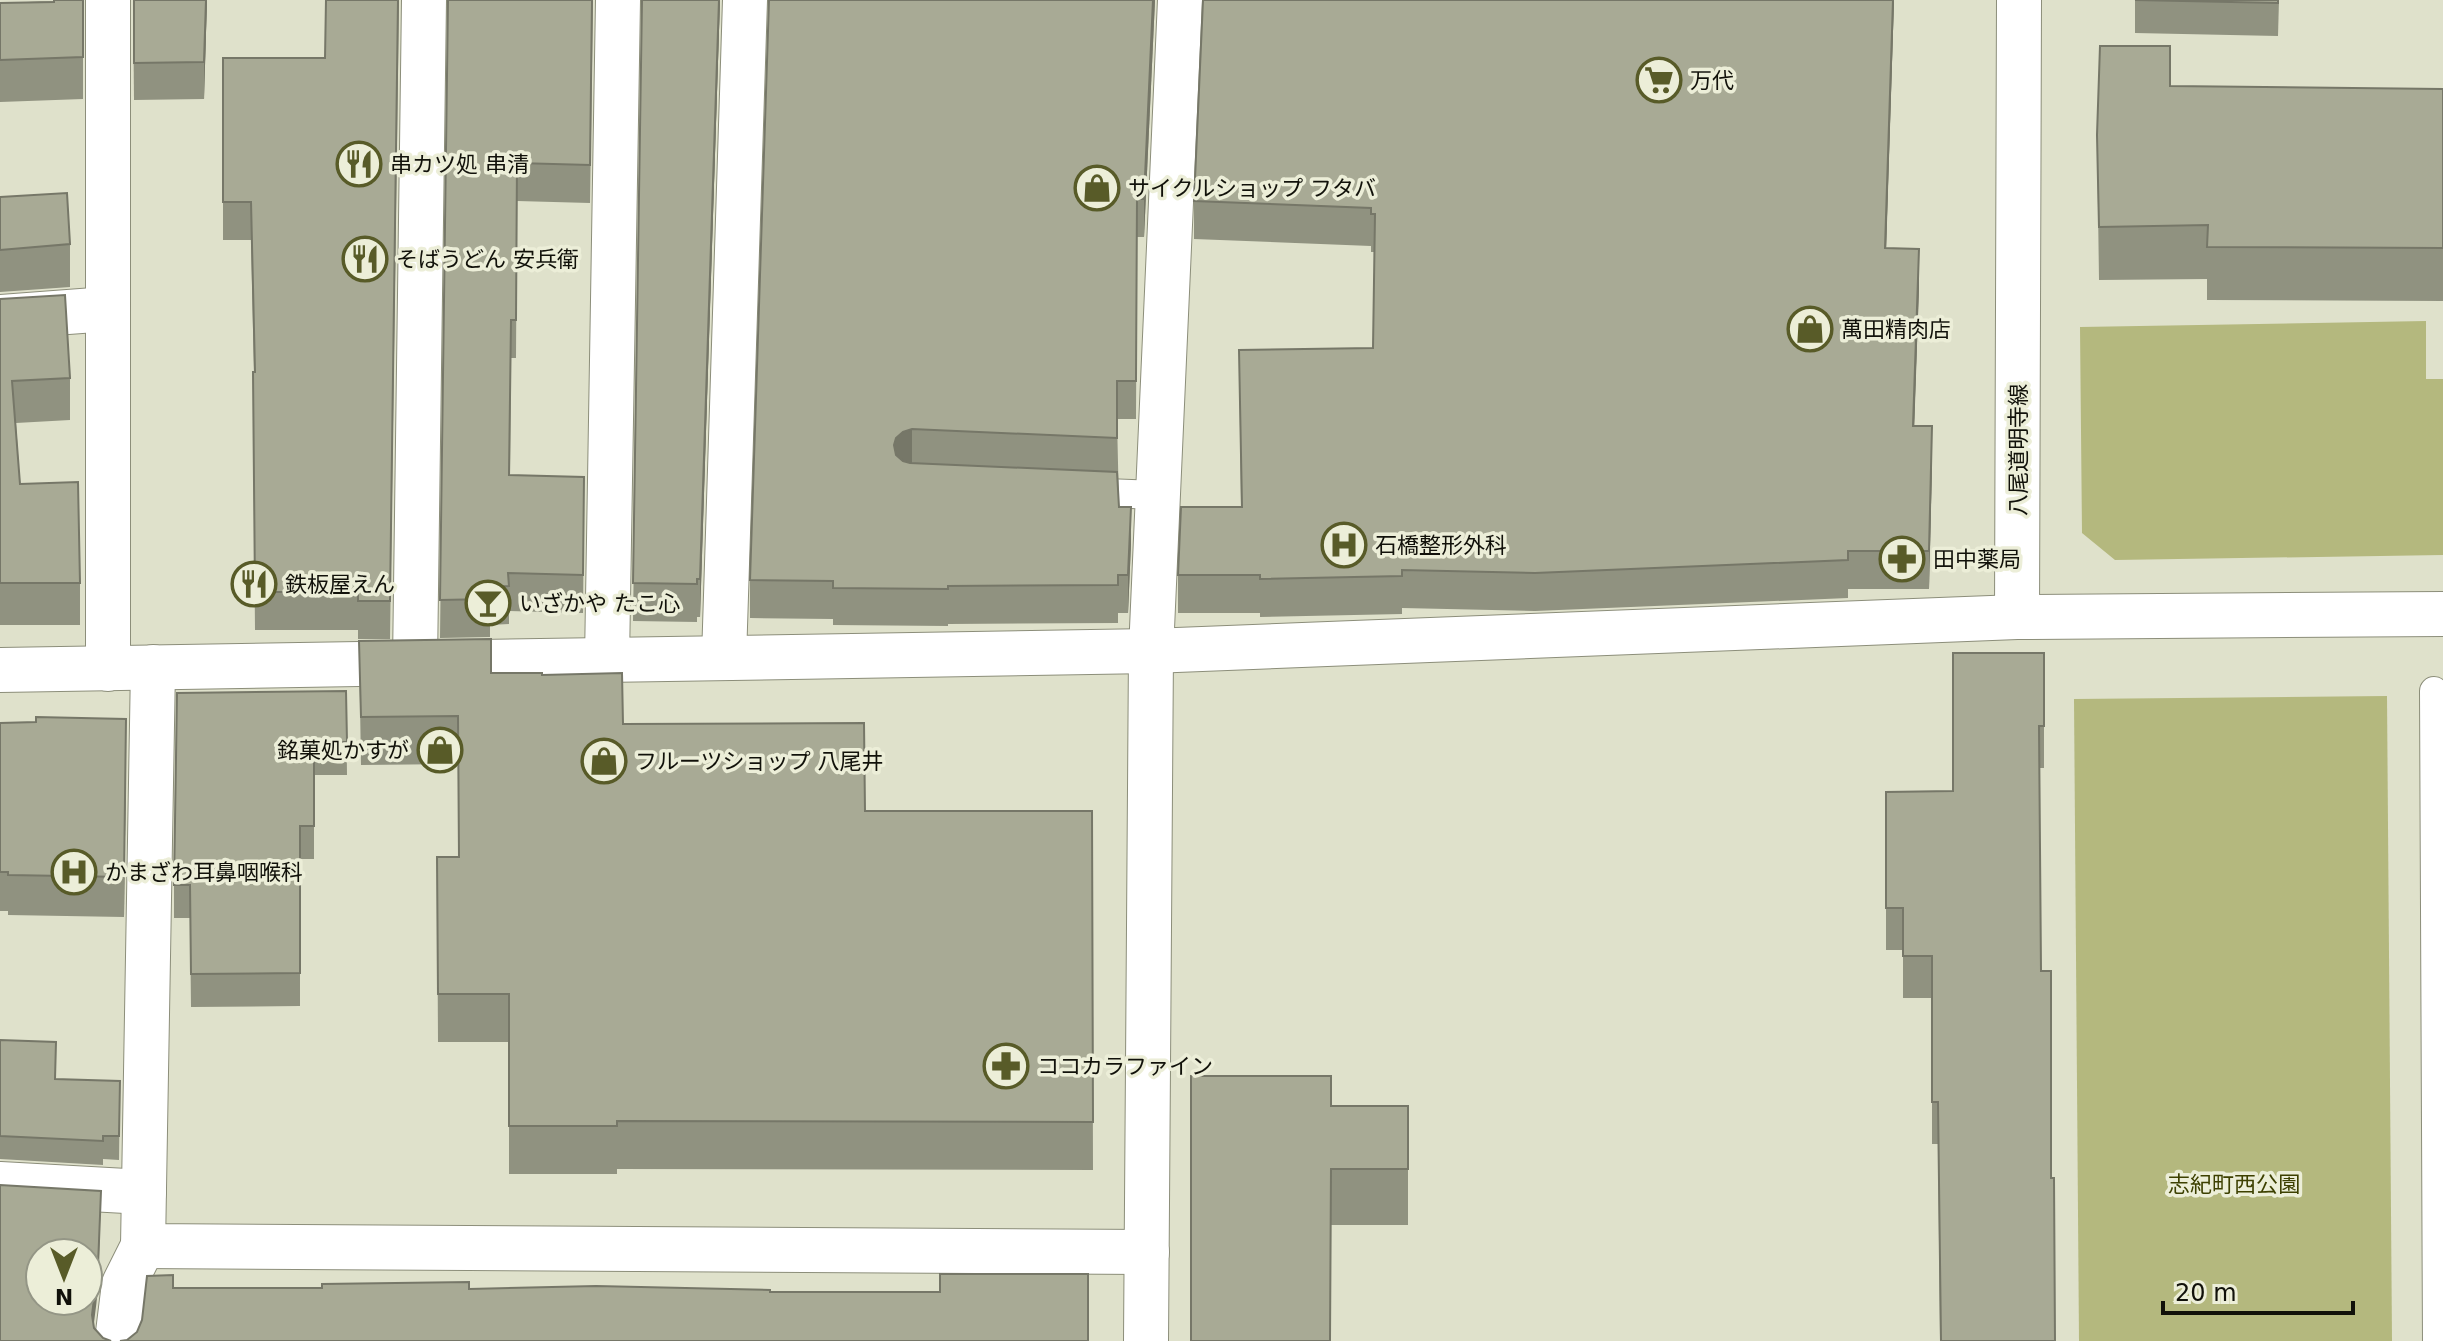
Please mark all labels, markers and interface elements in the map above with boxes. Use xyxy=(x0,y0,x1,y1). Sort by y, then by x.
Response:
supermarket icon: 万代 xyxy=(1635,56,1683,104)
place label: 万代 xyxy=(1690,68,1734,93)
restaurant icon: 串カツ処 串清 xyxy=(335,140,383,188)
place label: 串カツ処 串清 xyxy=(390,152,529,177)
shop icon: サイクルショップ フタバ xyxy=(1073,164,1121,212)
place label: サイクルショップ フタバ xyxy=(1128,176,1376,201)
restaurant icon: そばうどん 安兵衛 xyxy=(341,235,389,283)
place label: そばうどん 安兵衛 xyxy=(396,247,579,272)
shop icon: 萬田精肉店 xyxy=(1786,305,1834,353)
place label: 萬田精肉店 xyxy=(1841,317,1951,342)
street label: 八尾道明寺線 xyxy=(2006,384,2031,516)
hospital icon: 石橋整形外科 xyxy=(1320,521,1368,569)
place label: 石橋整形外科 xyxy=(1375,533,1507,558)
pharmacy icon: 田中薬局 xyxy=(1878,535,1926,583)
place label: 田中薬局 xyxy=(1933,547,2021,572)
restaurant icon: 鉄板屋えん xyxy=(230,560,278,608)
place label: 鉄板屋えん xyxy=(285,572,395,597)
bar icon: いざかや たこ心 xyxy=(464,579,512,627)
place label: いざかや たこ心 xyxy=(519,591,680,616)
shop icon: 銘菓処かすが xyxy=(416,726,464,774)
shop icon: フルーツショップ 八尾井 xyxy=(580,737,628,785)
place label: 銘菓処かすが xyxy=(277,738,409,763)
place label: フルーツショップ 八尾井 xyxy=(635,749,884,774)
hospital icon: かまざわ耳鼻咽喉科 xyxy=(50,848,98,896)
place label: かまざわ耳鼻咽喉科 xyxy=(105,860,303,885)
pharmacy icon: ココカラファイン xyxy=(982,1042,1030,1090)
place label: ココカラファイン xyxy=(1037,1054,1213,1079)
park label: 志紀町西公園 xyxy=(2168,1172,2300,1197)
north arrow xyxy=(24,1237,104,1317)
scale bar xyxy=(2163,1265,2353,1315)
text: 20 m xyxy=(2175,1279,2237,1307)
text: N xyxy=(55,1284,73,1309)

